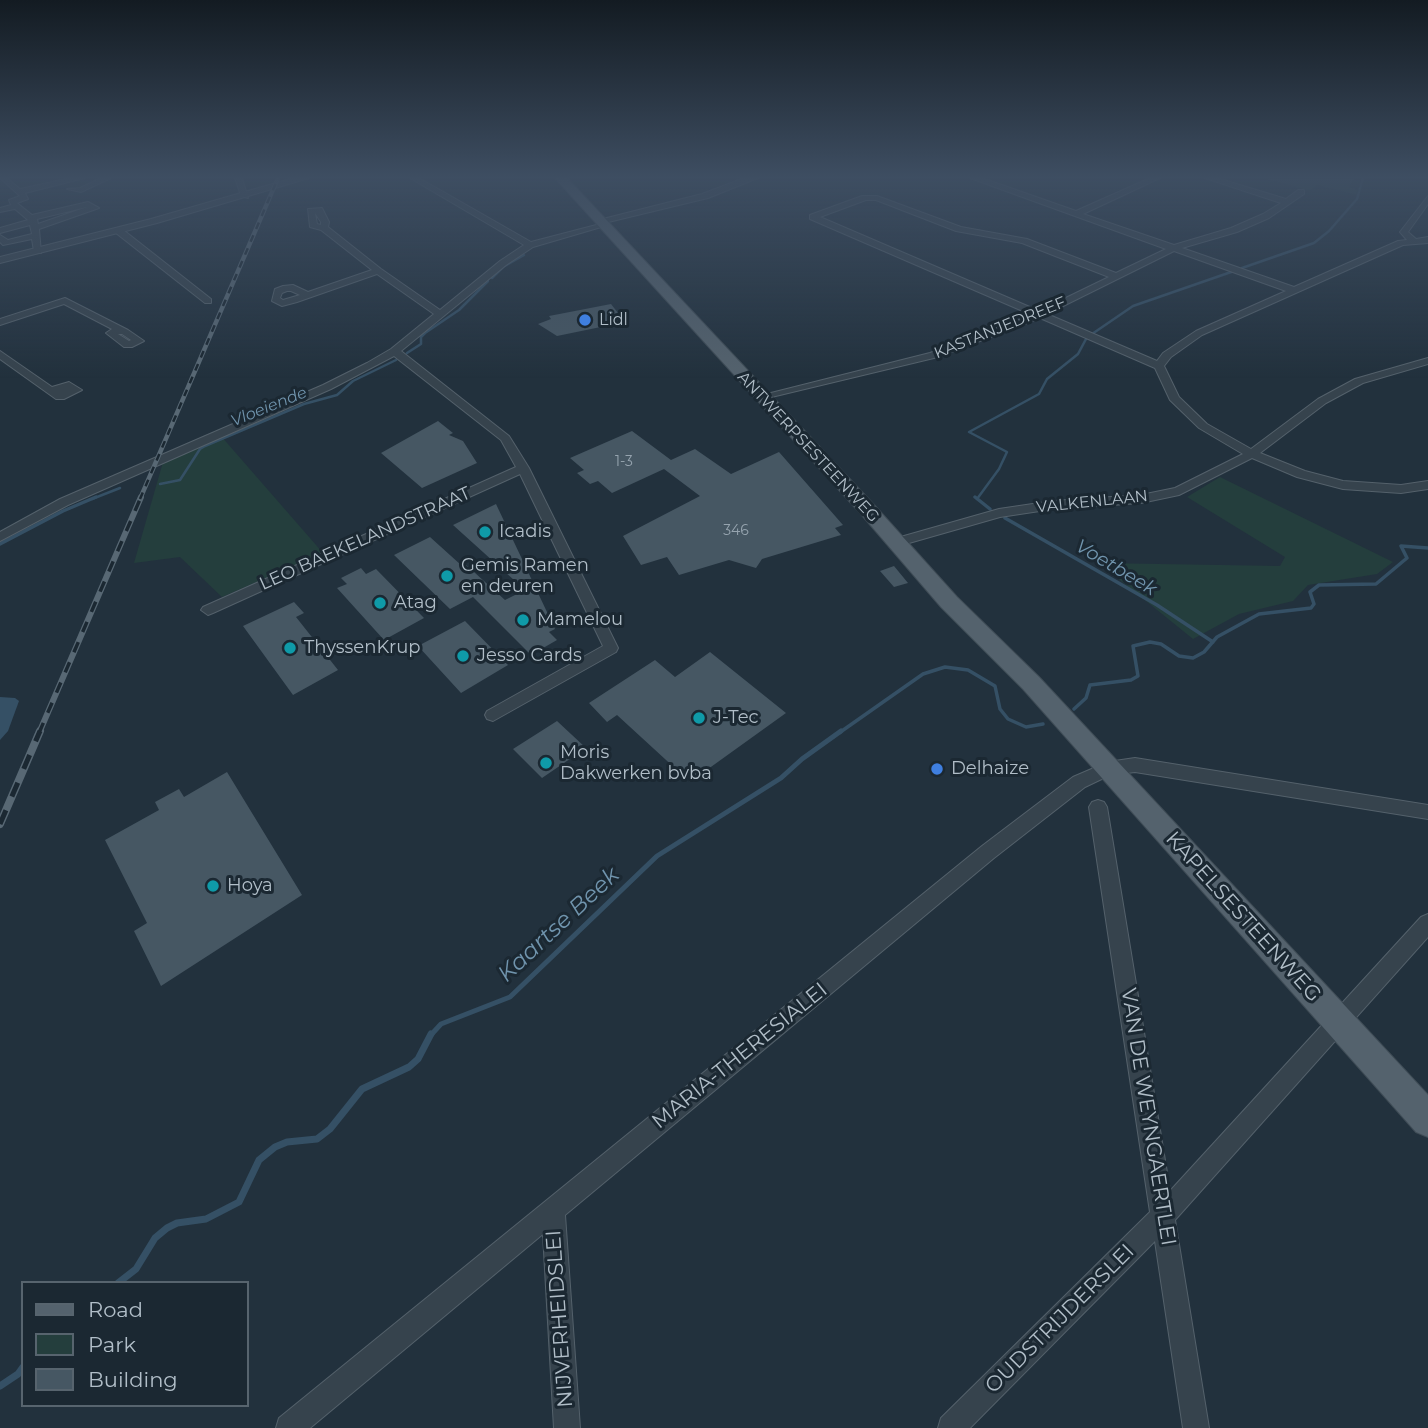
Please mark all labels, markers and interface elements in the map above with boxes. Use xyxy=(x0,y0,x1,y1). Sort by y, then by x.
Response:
street label: KASTANJEDREEF xyxy=(931,293,1069,363)
place label: Lidl xyxy=(599,310,628,330)
marker: Lidl xyxy=(577,312,593,328)
street label: ANTWERPSESTEENWEG xyxy=(733,368,883,526)
water label: Vloeiende xyxy=(228,383,310,431)
house number: 1-3 xyxy=(615,454,633,470)
street label: LEO BAEKELANDSTRAAT xyxy=(256,483,474,595)
street label: VALKENLAAN xyxy=(1035,487,1149,517)
place label: Icadis xyxy=(499,521,551,543)
house number: 346 xyxy=(723,523,749,539)
marker: Icadis xyxy=(477,524,493,540)
water label: Voetbeek xyxy=(1071,535,1161,601)
place label: Gemis Ramen en deuren xyxy=(461,555,589,598)
marker: Gemis Ramen en deuren xyxy=(439,568,455,584)
place label: Atag xyxy=(394,592,437,614)
marker: Atag xyxy=(372,595,388,611)
place label: Mamelou xyxy=(537,609,623,631)
marker: Mamelou xyxy=(515,612,531,628)
place label: ThyssenKrup xyxy=(304,637,421,659)
marker: ThyssenKrup xyxy=(282,640,298,656)
place label: Jesso Cards xyxy=(477,645,582,667)
marker: Jesso Cards xyxy=(455,648,471,664)
place label: J-Tec xyxy=(713,707,759,729)
marker: J-Tec xyxy=(691,710,707,726)
place label: Moris Dakwerken bvba xyxy=(560,742,712,784)
marker: Moris Dakwerken bvba xyxy=(538,755,554,771)
place label: Delhaize xyxy=(951,758,1029,780)
marker: Delhaize xyxy=(929,761,945,777)
street label: KAPELSESTEENWEG xyxy=(1160,827,1326,1007)
water label: Kaartse Beek xyxy=(493,862,625,988)
place label: Hoya xyxy=(227,875,273,897)
marker: Hoya xyxy=(205,878,221,894)
street label: MARIA-THERESIALEI xyxy=(647,978,833,1134)
street label: VAN DE WEYNGAERTLEI xyxy=(1115,986,1181,1248)
street label: NIJVERHEIDSLEI xyxy=(541,1229,579,1409)
street label: OUDSTRIJDERSLEI xyxy=(980,1239,1140,1399)
legend xyxy=(21,1281,248,1407)
text: Road xyxy=(88,1297,143,1322)
text: Park xyxy=(88,1332,136,1357)
text: Building xyxy=(88,1367,178,1392)

